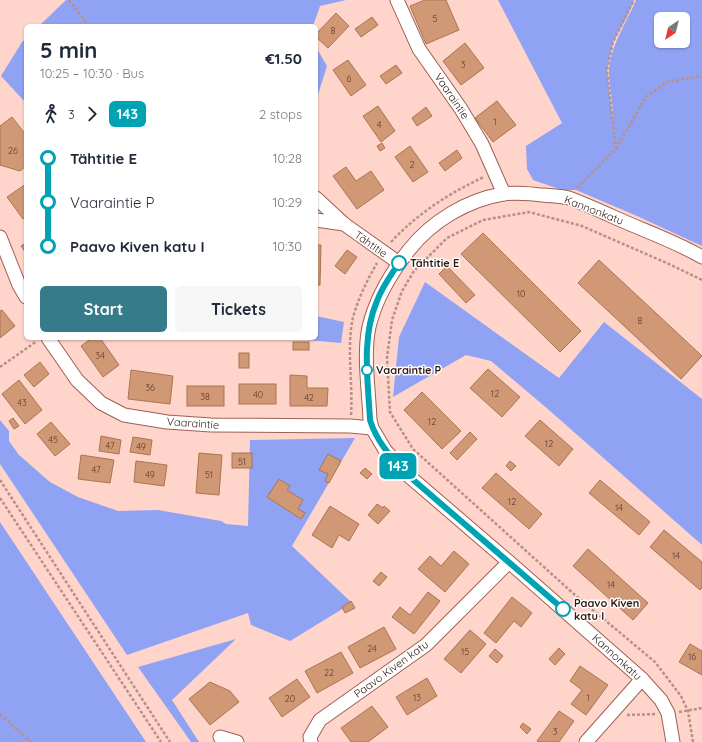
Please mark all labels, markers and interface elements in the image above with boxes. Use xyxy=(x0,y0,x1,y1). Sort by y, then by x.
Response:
north arrow xyxy=(654,12,690,48)
map controls xyxy=(654,12,690,48)
house number: 5 xyxy=(433,13,438,24)
house number: 8 xyxy=(331,25,336,36)
text: 5 min xyxy=(40,36,97,64)
text: €1.50 xyxy=(265,49,302,68)
house number: 3 xyxy=(461,59,466,70)
text: 10:25 – 10:30 · Bus xyxy=(40,65,144,81)
street label: Vaaraintie xyxy=(432,70,472,122)
house number: 6 xyxy=(347,73,352,84)
icon: walk xyxy=(40,103,62,125)
icon: forward xyxy=(81,103,103,125)
text: 143 xyxy=(117,105,138,123)
text: 3 xyxy=(68,106,75,122)
text: 2 stops xyxy=(259,106,302,122)
house number: 1 xyxy=(493,116,497,127)
house number: 4 xyxy=(377,119,382,130)
house number: 26 xyxy=(8,145,18,156)
text: Tähtitie E xyxy=(70,149,137,168)
text: 10:28 xyxy=(273,150,302,166)
house number: 2 xyxy=(410,159,415,170)
street label: Kannonkatu xyxy=(562,192,626,228)
text: Vaaraintie P xyxy=(70,193,154,212)
text: 10:29 xyxy=(273,194,302,210)
street label: Tähtitie xyxy=(352,228,390,260)
text: Paavo Kiven katu I xyxy=(70,237,205,256)
text: 10:30 xyxy=(272,238,302,254)
marker: Tähtitie E xyxy=(391,255,407,271)
place label: Tähtitie E xyxy=(410,256,459,270)
button: Start xyxy=(40,286,167,332)
button: Tickets xyxy=(175,286,302,332)
house number: 10 xyxy=(517,288,525,299)
house number: 8 xyxy=(638,315,643,326)
house number: 34 xyxy=(95,350,105,361)
place label: Vaaraintie P xyxy=(376,363,442,377)
marker: Vaaraintie P xyxy=(361,364,373,376)
house number: 36 xyxy=(145,382,155,393)
house number: 12 xyxy=(491,388,499,399)
house number: 40 xyxy=(253,389,263,400)
house number: 38 xyxy=(200,391,210,402)
house number: 42 xyxy=(304,392,314,403)
house number: 43 xyxy=(17,397,27,408)
street label: Vaaraintie xyxy=(166,414,220,432)
house number: 12 xyxy=(428,416,436,427)
house number: 45 xyxy=(48,434,58,445)
house number: 12 xyxy=(545,438,553,449)
house number: 47 xyxy=(105,440,115,451)
house number: 49 xyxy=(136,441,146,452)
line badge: 143 xyxy=(375,453,421,479)
house number: 51 xyxy=(238,456,246,467)
text: 143 xyxy=(387,457,409,475)
house number: 47 xyxy=(91,464,101,475)
house number: 49 xyxy=(145,469,155,480)
house number: 51 xyxy=(205,469,213,480)
house number: 12 xyxy=(508,496,516,507)
house number: 14 xyxy=(615,502,623,513)
house number: 14 xyxy=(672,550,680,561)
house number: 14 xyxy=(607,579,615,590)
place label: Paavo Kiven katu I xyxy=(574,596,639,623)
marker: Paavo Kiven katu I xyxy=(555,601,571,617)
street label: Kannonkatu xyxy=(589,631,645,683)
street label: Paavo Kiven katu xyxy=(351,637,431,701)
house number: 24 xyxy=(367,643,377,654)
house number: 15 xyxy=(461,646,469,657)
house number: 16 xyxy=(688,651,696,662)
house number: 22 xyxy=(324,667,334,678)
house number: 13 xyxy=(413,692,421,703)
house number: 1 xyxy=(586,692,590,703)
house number: 20 xyxy=(285,693,295,704)
house number: 3 xyxy=(553,726,558,737)

